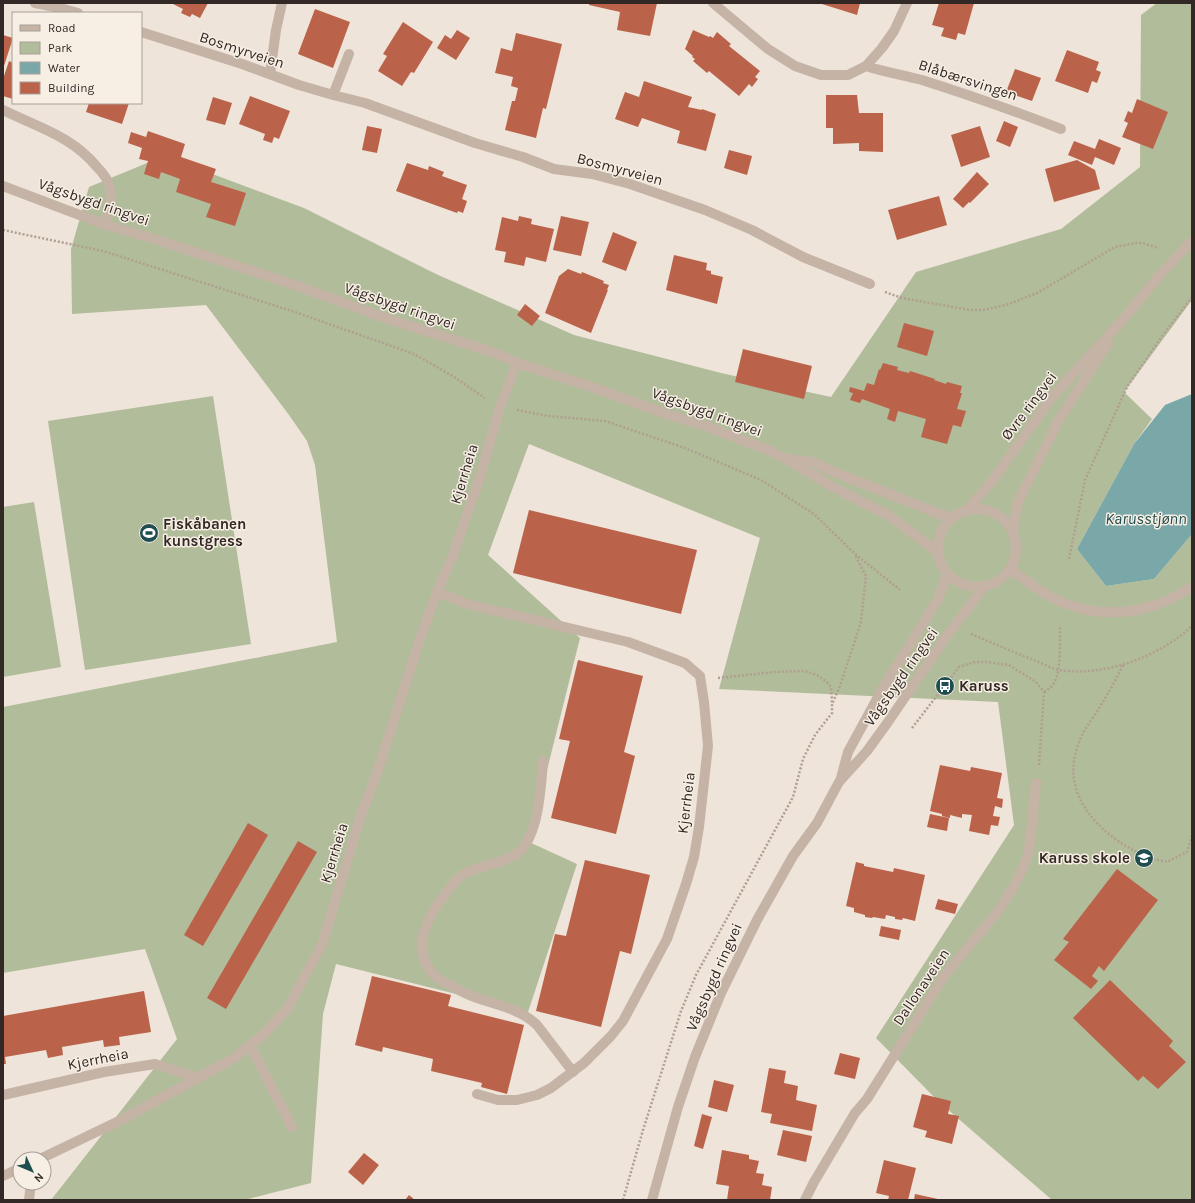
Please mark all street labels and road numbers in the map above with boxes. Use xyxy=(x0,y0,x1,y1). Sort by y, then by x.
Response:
street label: Bosmyrveien xyxy=(197,28,287,72)
street label: Blåbærsvingen xyxy=(916,56,1020,104)
street label: Bosmyrveien xyxy=(575,149,665,189)
street label: Vågsbygd ringvei xyxy=(36,175,152,229)
street label: Vågsbygd ringvei xyxy=(342,279,458,333)
street label: Øvre ringvei xyxy=(997,368,1061,444)
street label: Vågsbygd ringvei xyxy=(649,384,765,440)
street label: Kjerrheia xyxy=(446,442,482,506)
street label: Vågsbygd ringvei xyxy=(860,624,942,730)
street label: Kjerrheia xyxy=(673,771,699,835)
street label: Kjerrheia xyxy=(316,821,352,885)
street label: Vågsbygd ringvei xyxy=(682,920,746,1034)
street label: Dallonaveien xyxy=(889,945,953,1029)
street label: Kjerrheia xyxy=(66,1044,130,1074)

